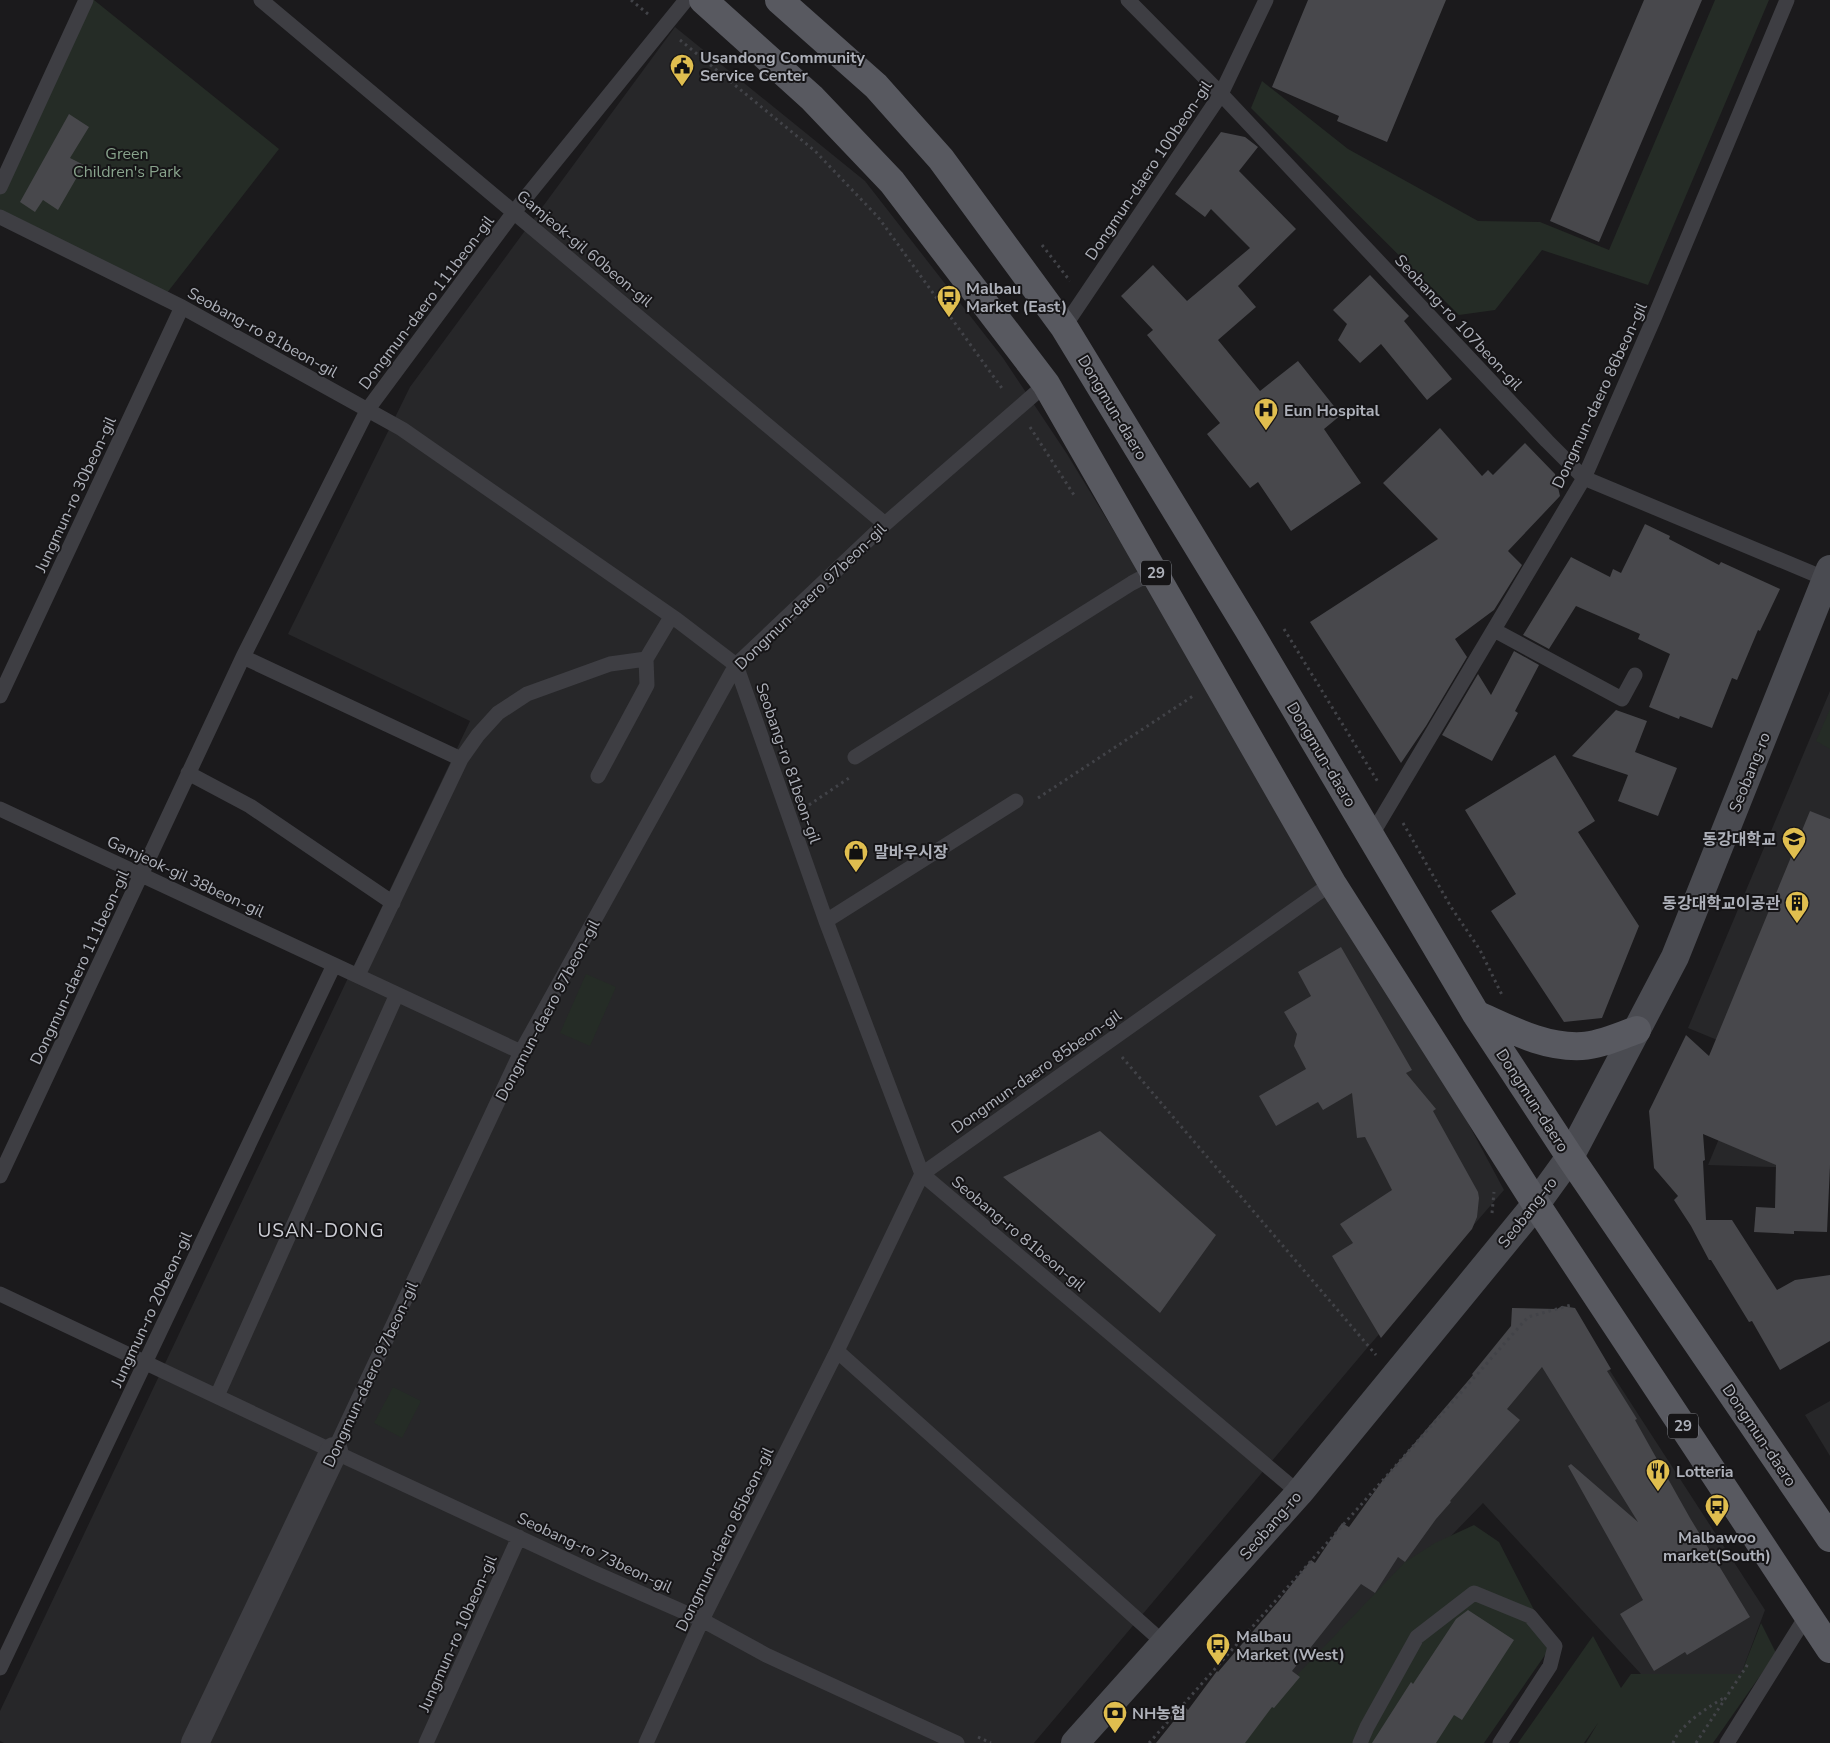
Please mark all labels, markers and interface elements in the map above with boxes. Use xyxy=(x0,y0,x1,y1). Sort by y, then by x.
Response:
place label: Usandong Community Service Center xyxy=(700,47,865,87)
public building icon: Usandong Community Service Center xyxy=(669,53,695,87)
street label: Dongmun-daero 100beon-gil xyxy=(1080,76,1217,265)
park label: Green Children's Park xyxy=(73,143,182,183)
street label: Gamjeok-gil 60beon-gil xyxy=(512,185,657,312)
street label: Dongmun-daero 111beon-gil xyxy=(354,211,500,394)
street label: Seobang-ro 107beon-gil xyxy=(1389,250,1527,396)
place label: Malbau Market (East) xyxy=(966,278,1067,318)
street label: Seobang-ro 81beon-gil xyxy=(183,282,342,384)
bus stop icon: Malbau Market (East) xyxy=(936,284,962,318)
street label: Dongmun-daero 86beon-gil xyxy=(1547,299,1653,492)
street label: Dongmun-daero xyxy=(1072,351,1152,464)
hospital icon: Eun Hospital xyxy=(1253,397,1279,431)
place label: Eun Hospital xyxy=(1284,400,1380,422)
street label: Jungmun-ro 30beon-gil xyxy=(30,413,122,577)
street label: Dongmun-daero 97beon-gil xyxy=(730,518,891,675)
road number: 29 xyxy=(1141,560,1171,586)
street label: Seobang-ro 81beon-gil xyxy=(750,680,826,847)
street label: Dongmun-daero xyxy=(1281,698,1361,811)
street label: Seobang-ro xyxy=(1724,729,1776,816)
school or university icon: 동강대학교 xyxy=(1781,826,1807,860)
place label: 동강대학교 xyxy=(1702,829,1776,851)
street label: Gamjeok-gil 38beon-gil xyxy=(103,831,268,923)
shop icon: 말바우시장 xyxy=(843,839,869,873)
place label: 말바우시장 xyxy=(874,842,948,864)
street label: Dongmun-daero 111beon-gil xyxy=(25,866,135,1068)
building icon: 동강대학교이공관 xyxy=(1784,890,1810,924)
place label: 동강대학교이공관 xyxy=(1662,893,1780,915)
street label: Dongmun-daero 97beon-gil xyxy=(491,916,605,1105)
street label: Dongmun-daero 85beon-gil xyxy=(947,1004,1126,1139)
street label: Dongmun-daero xyxy=(1491,1045,1574,1156)
street label: Seobang-ro 81beon-gil xyxy=(947,1171,1090,1297)
street label: Seobang-ro xyxy=(1493,1172,1563,1253)
district label: USAN-DONG xyxy=(258,1218,384,1244)
street label: Jungmun-ro 20beon-gil xyxy=(106,1228,198,1392)
street label: Dongmun-daero 97beon-gil xyxy=(318,1278,424,1471)
street label: Dongmun-daero xyxy=(1717,1380,1802,1491)
road number: 29 xyxy=(1668,1414,1698,1438)
street label: Dongmun-daero 85beon-gil xyxy=(671,1443,779,1635)
restaurant icon: Lotteria xyxy=(1645,1458,1671,1492)
place label: Lotteria xyxy=(1676,1461,1734,1483)
street label: Seobang-ro xyxy=(1235,1486,1307,1565)
bus stop icon: Malbawoo market(South) xyxy=(1704,1493,1730,1527)
street label: Seobang-ro 73beon-gil xyxy=(513,1507,676,1599)
place label: Malbawoo market(South) xyxy=(1663,1527,1771,1567)
street label: Jungmun-ro 10beon-gil xyxy=(413,1551,503,1716)
place label: Malbau Market (West) xyxy=(1236,1626,1345,1666)
bus stop icon: Malbau Market (West) xyxy=(1205,1632,1231,1666)
bank icon: NH농협 xyxy=(1102,1700,1128,1734)
place label: NH농협 xyxy=(1132,1703,1186,1725)

